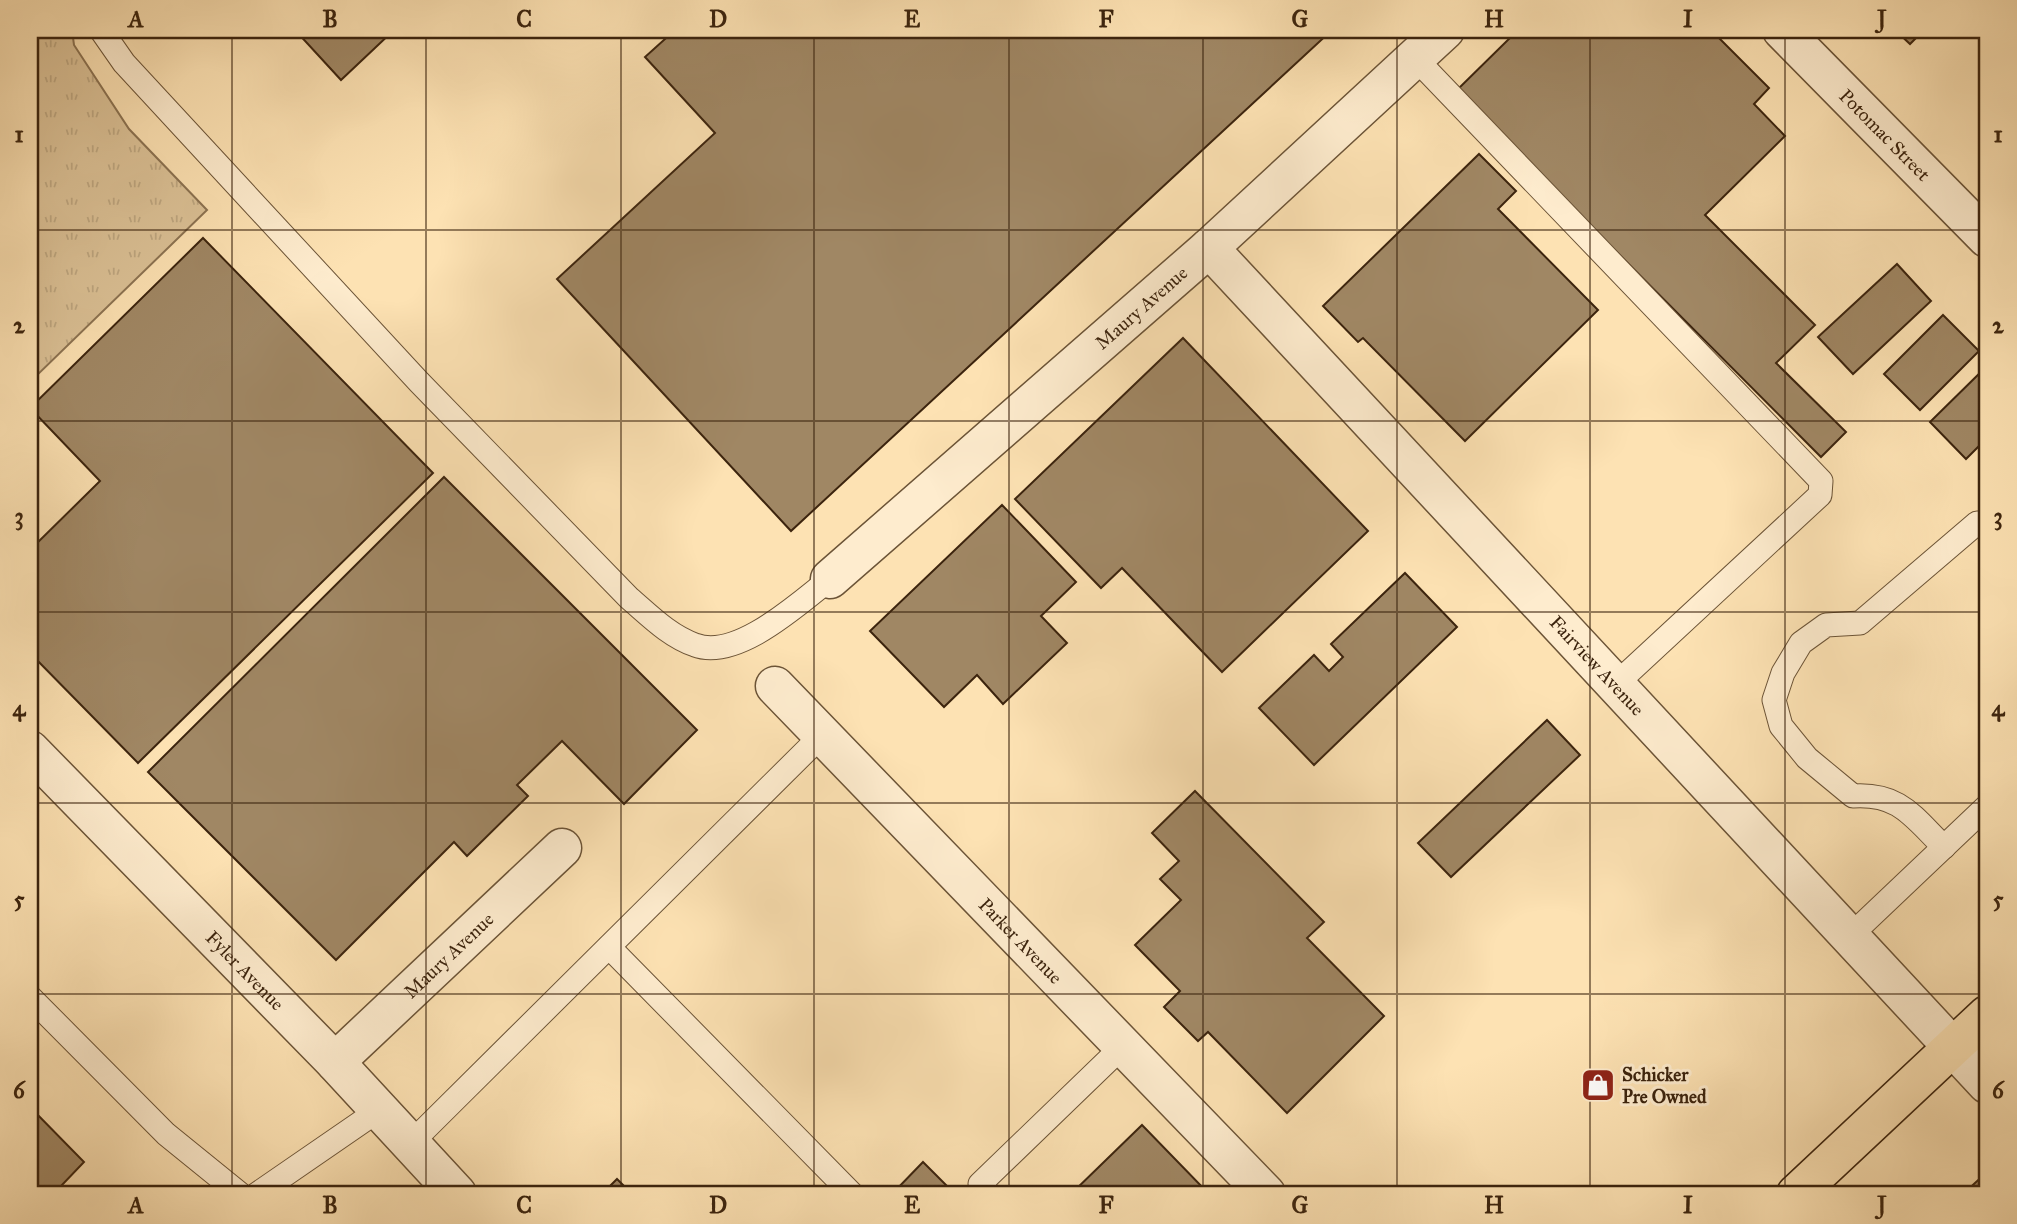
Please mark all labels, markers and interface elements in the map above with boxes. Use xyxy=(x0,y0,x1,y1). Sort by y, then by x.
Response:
text: A xyxy=(126,5,144,33)
text: B xyxy=(322,5,338,33)
text: C xyxy=(516,5,532,33)
text: D xyxy=(709,5,727,33)
text: E xyxy=(904,5,921,33)
text: F xyxy=(1098,5,1114,33)
text: G xyxy=(1292,5,1309,33)
text: H xyxy=(1484,5,1504,33)
text: I xyxy=(1683,5,1693,33)
text: J xyxy=(1874,5,1887,34)
street label: Potomac Street xyxy=(1835,84,1936,186)
text: 1 xyxy=(14,120,24,148)
text: 1 xyxy=(1993,120,2003,148)
street label: Maury Avenue xyxy=(1090,261,1192,354)
text: 2 xyxy=(13,311,25,339)
text: 2 xyxy=(1992,311,2004,339)
text: 3 xyxy=(14,502,24,531)
text: 3 xyxy=(1993,502,2003,531)
street label: Fairview Avenue xyxy=(1545,610,1650,720)
text: 4 xyxy=(13,694,27,722)
text: 4 xyxy=(1992,694,2006,722)
text: 5 xyxy=(14,885,25,913)
text: 5 xyxy=(1993,885,2004,913)
street label: Parker Avenue xyxy=(974,893,1068,988)
street label: Maury Avenue xyxy=(399,907,498,1003)
street label: Fyler Avenue xyxy=(201,926,289,1015)
place label: Schicker Pre Owned xyxy=(1622,1063,1707,1108)
shop icon: Schicker Pre Owned xyxy=(1579,1066,1617,1104)
text: 6 xyxy=(13,1076,26,1104)
text: 6 xyxy=(1992,1076,2005,1104)
text: A xyxy=(126,1191,144,1219)
text: B xyxy=(322,1191,338,1219)
text: C xyxy=(516,1191,532,1219)
text: D xyxy=(709,1191,727,1219)
text: E xyxy=(904,1191,921,1219)
text: F xyxy=(1098,1191,1114,1219)
text: G xyxy=(1292,1191,1309,1219)
text: H xyxy=(1484,1191,1504,1219)
text: I xyxy=(1683,1191,1693,1219)
text: J xyxy=(1874,1191,1887,1220)

